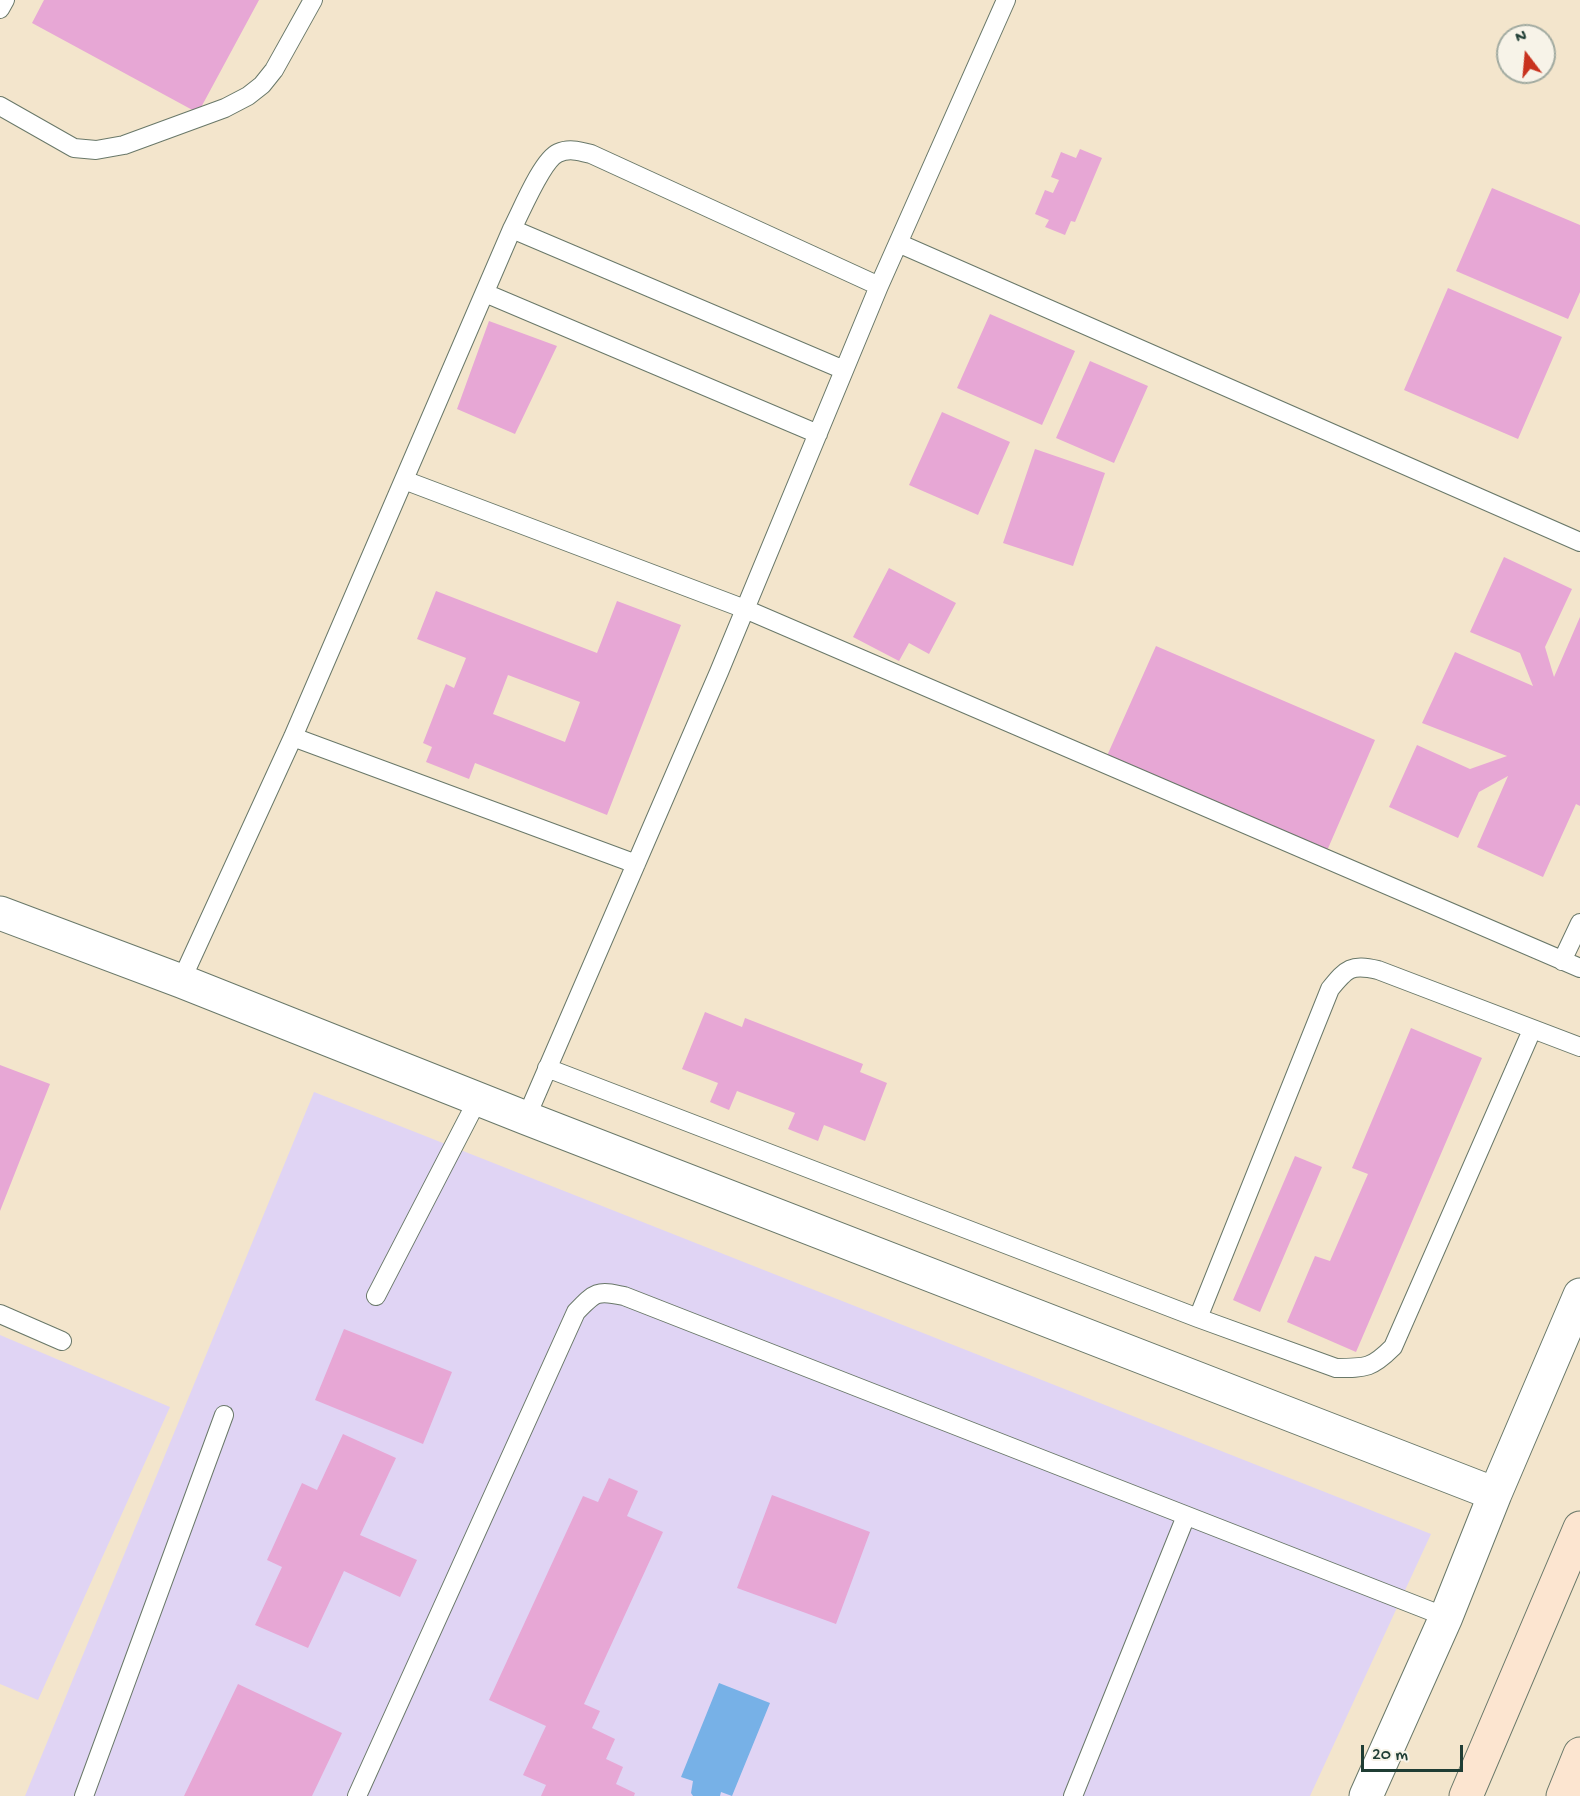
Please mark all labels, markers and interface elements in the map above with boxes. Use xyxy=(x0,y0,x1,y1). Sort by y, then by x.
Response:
north arrow xyxy=(1496,24,1556,84)
text: N xyxy=(1514,28,1529,49)
scale bar xyxy=(1364,1733,1466,1771)
text: 20 m xyxy=(1372,1745,1408,1766)

